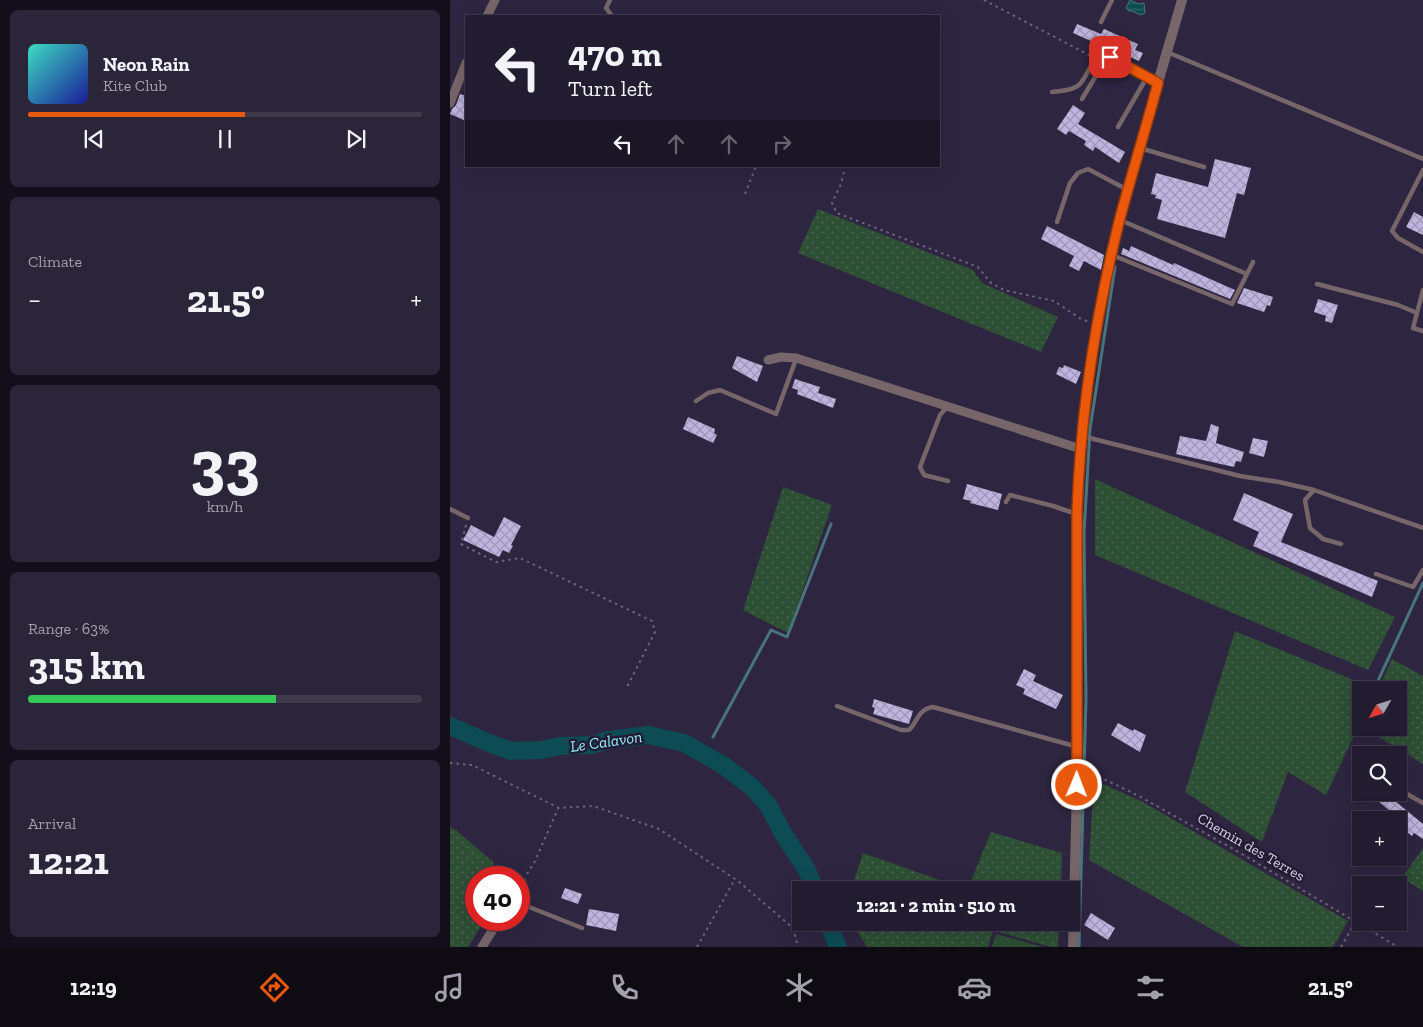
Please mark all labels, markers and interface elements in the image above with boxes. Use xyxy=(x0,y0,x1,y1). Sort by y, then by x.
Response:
text: 470 m xyxy=(568,33,662,75)
icon: left xyxy=(485,35,550,100)
pin xyxy=(1089,36,1131,78)
icon: arrive xyxy=(1096,43,1124,71)
text: Neon Rain xyxy=(103,53,190,76)
text: Turn left xyxy=(568,75,652,102)
text: Kite Club xyxy=(103,76,167,95)
icon: previous xyxy=(80,125,108,153)
icon: pause xyxy=(211,125,239,153)
icon: next xyxy=(342,125,370,153)
icon: left xyxy=(609,130,637,158)
icon: ahead xyxy=(662,130,690,158)
icon: ahead xyxy=(715,130,743,158)
icon: right xyxy=(768,130,796,158)
text: Climate xyxy=(28,252,82,271)
text: 21.5° xyxy=(187,276,265,322)
text: − xyxy=(28,283,41,316)
text: + xyxy=(410,283,422,316)
text: 33 xyxy=(190,425,260,503)
text: km/h xyxy=(207,497,243,516)
text: Range · 63% xyxy=(28,619,109,638)
text: 315 km xyxy=(28,643,145,689)
north arrow xyxy=(1352,681,1408,736)
map controls xyxy=(1352,681,1407,931)
water label: Le Calavon xyxy=(569,727,643,756)
button: search xyxy=(1352,746,1407,801)
position arrow xyxy=(1050,758,1102,810)
street label: Chemin des Terres xyxy=(1194,809,1308,885)
button: + xyxy=(1352,811,1407,866)
text: Arrival xyxy=(28,814,76,833)
text: 12:21 xyxy=(28,838,109,884)
speed limit sign: 40 xyxy=(465,866,530,931)
button: − xyxy=(1352,876,1407,931)
text: 12:21 · 2 min · 510 m xyxy=(856,894,1016,917)
icon: directions xyxy=(257,970,292,1005)
icon: music xyxy=(432,970,467,1005)
icon: phone xyxy=(607,970,642,1005)
icon: climate xyxy=(782,970,817,1005)
icon: car xyxy=(957,970,992,1005)
icon: filters xyxy=(1133,970,1168,1005)
text: 12:19 xyxy=(70,974,117,1001)
text: 21.5° xyxy=(1308,974,1353,1001)

